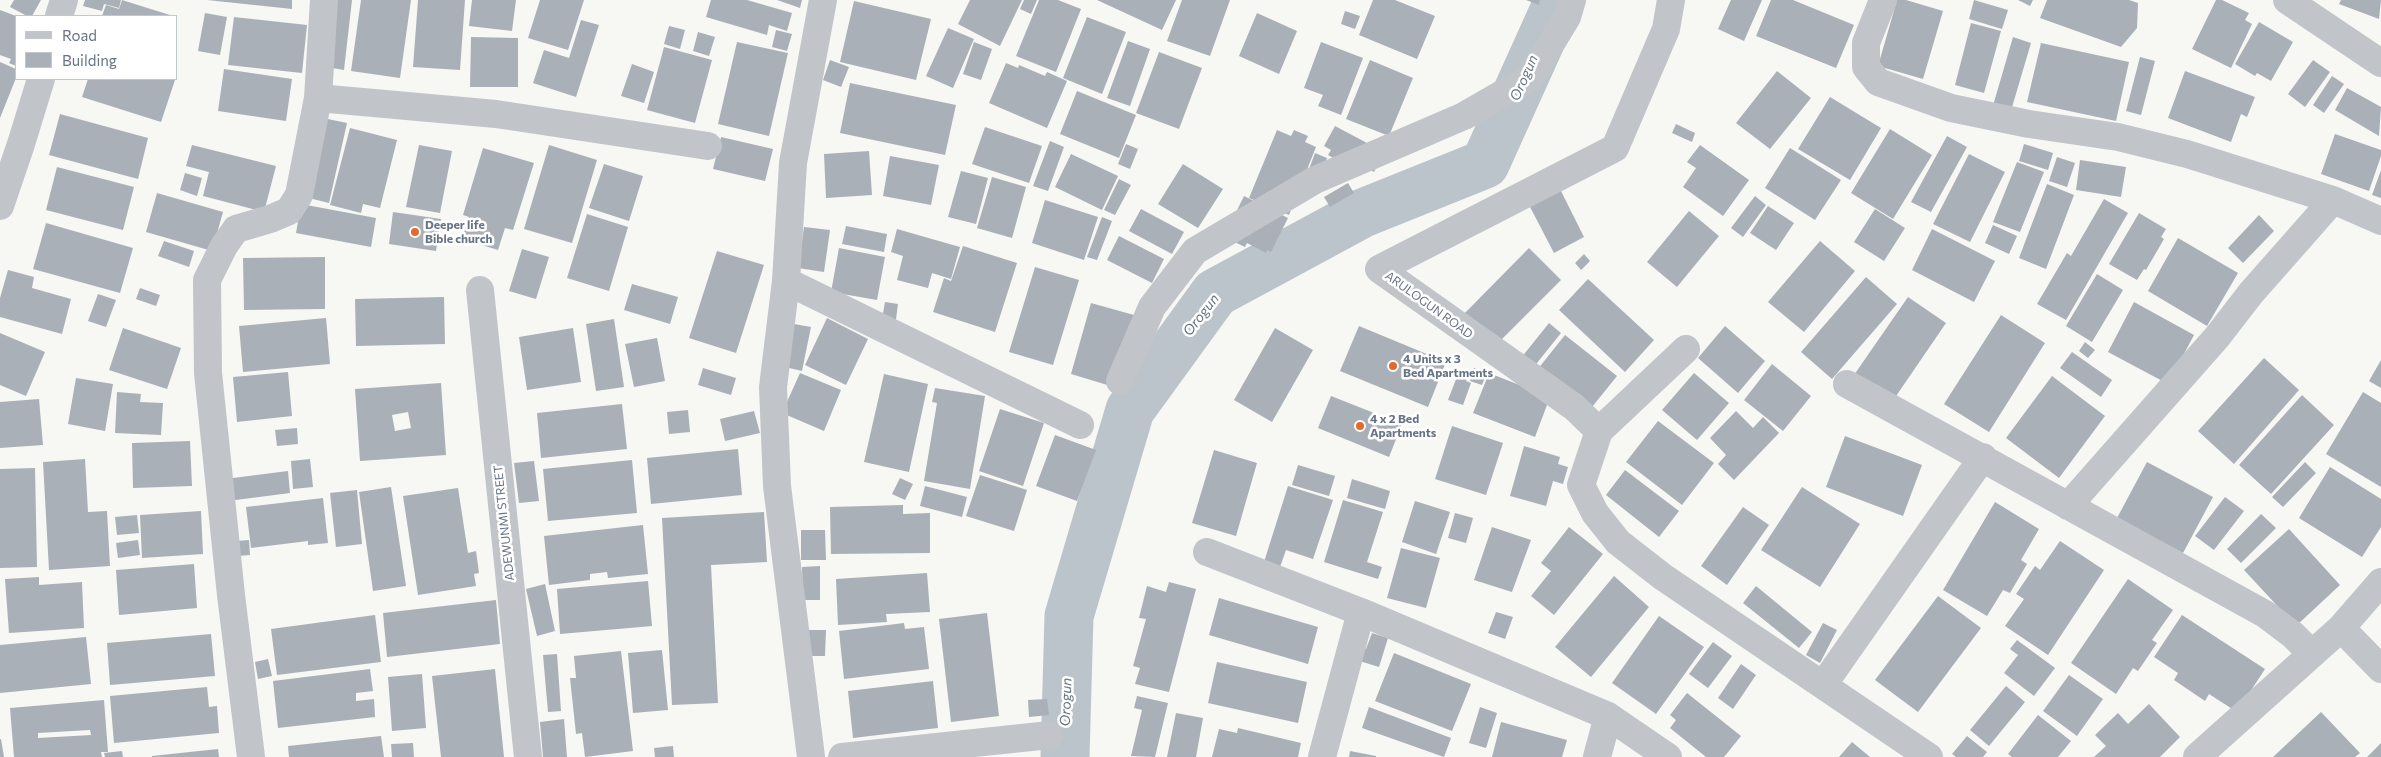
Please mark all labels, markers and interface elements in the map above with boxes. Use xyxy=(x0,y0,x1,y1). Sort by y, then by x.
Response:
legend xyxy=(15,15,178,80)
text: Road xyxy=(62,26,97,44)
text: Building xyxy=(62,51,117,69)
water label: Orogun xyxy=(1506,52,1542,104)
place label: Deeper life Bible church xyxy=(425,218,492,246)
marker: Deeper life Bible church xyxy=(409,226,421,238)
street label: ARULOGUN ROAD xyxy=(1382,268,1476,342)
water label: Orogun xyxy=(1179,291,1223,339)
place label: 4 Units x 3 Bed Apartments xyxy=(1403,352,1493,380)
marker: 4 Units x 3 Bed Apartments xyxy=(1387,360,1399,372)
place label: 4 x 2 Bed Apartments xyxy=(1370,412,1436,440)
marker: 4 x 2 Bed Apartments xyxy=(1354,420,1366,432)
street label: ADEWUNMI STREET xyxy=(491,465,517,581)
water label: Orogun xyxy=(1057,677,1075,727)

